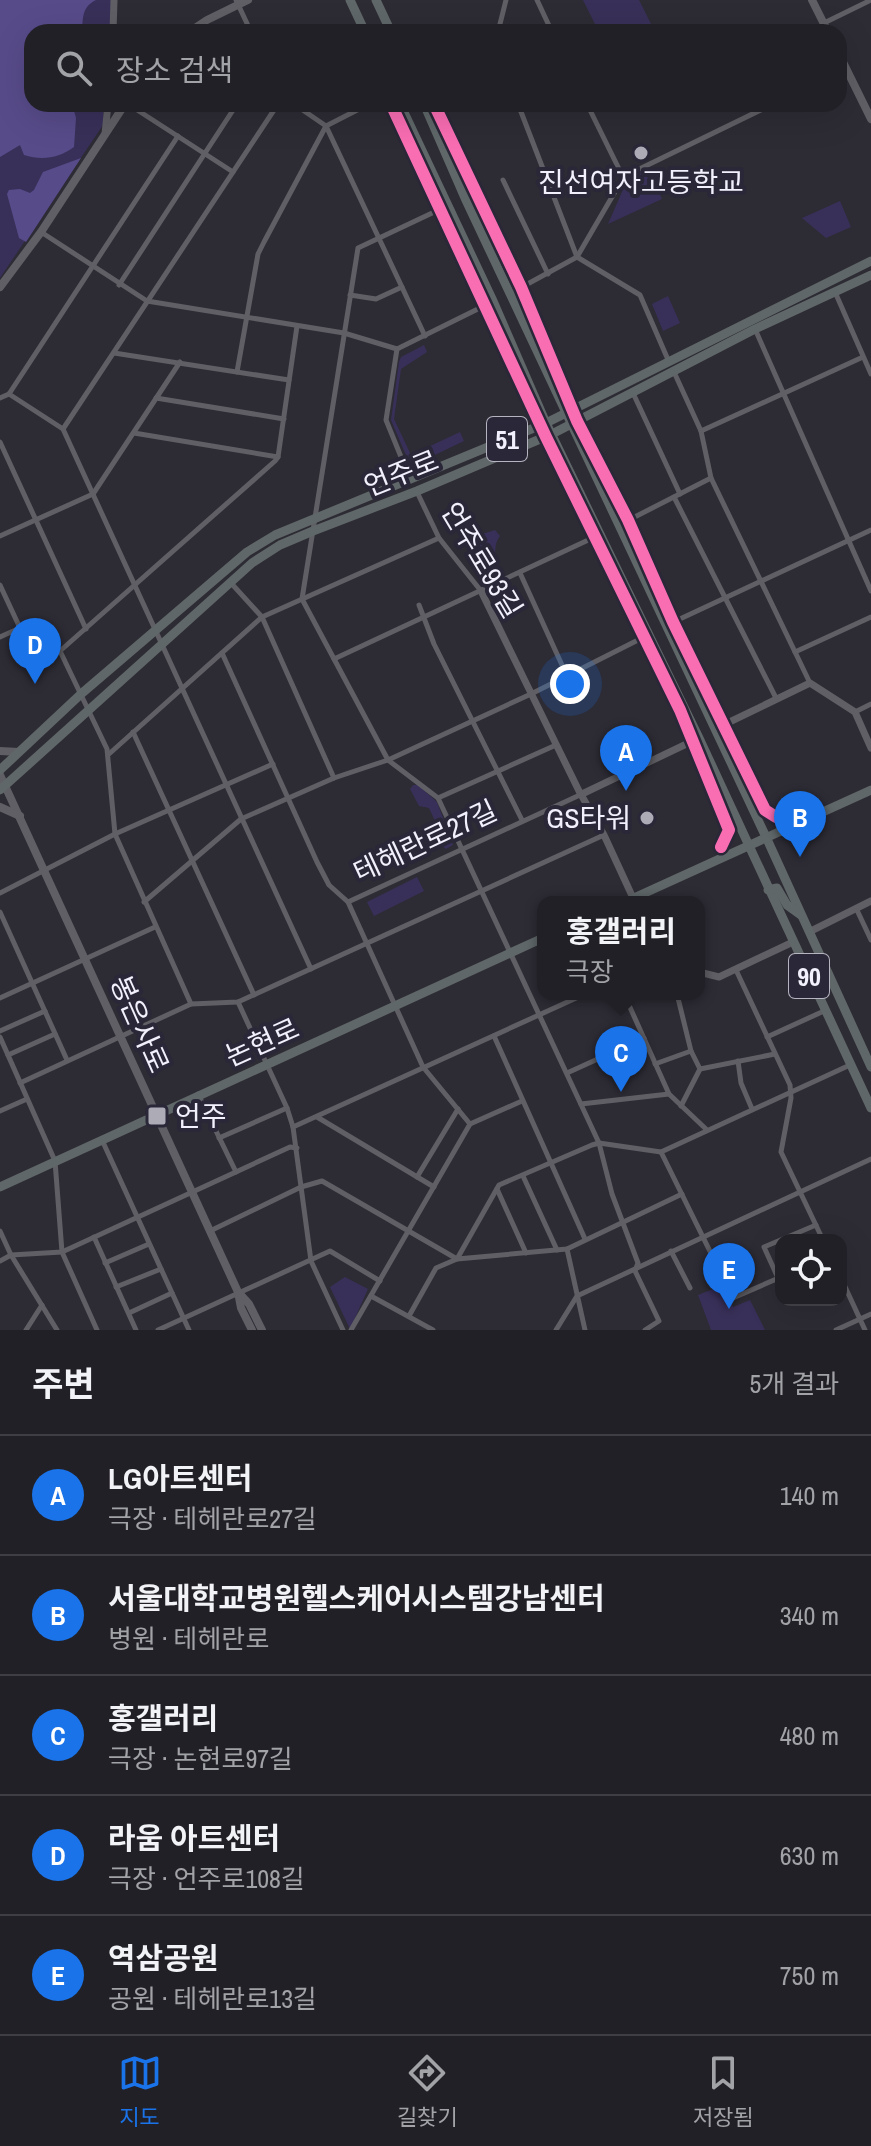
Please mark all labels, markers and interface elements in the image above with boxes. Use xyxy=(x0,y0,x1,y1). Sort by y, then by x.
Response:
search box xyxy=(24,24,847,112)
icon: search xyxy=(52,46,96,90)
text: 장소 검색 xyxy=(116,50,233,90)
marker: 진선여자고등학교 xyxy=(632,144,650,162)
place label: 진선여자고등학교 xyxy=(538,163,744,201)
road number: 51 xyxy=(487,417,527,461)
street label: 언주로 xyxy=(358,441,444,505)
street label: 언주로93길 xyxy=(433,495,531,625)
pin: D xyxy=(9,618,61,684)
your location xyxy=(550,664,590,704)
pin: A xyxy=(600,725,652,791)
street label: 테헤란로27길 xyxy=(347,791,503,891)
pin: B xyxy=(774,791,826,857)
place label: GS타워 xyxy=(546,799,631,837)
marker: GS타워 xyxy=(638,809,656,827)
popup xyxy=(537,896,705,1000)
text: 홍갤러리 xyxy=(566,911,676,951)
text: 극장 xyxy=(566,954,614,989)
road number: 90 xyxy=(789,954,829,998)
street label: 봉은사로 xyxy=(102,969,178,1079)
street label: 논현로 xyxy=(219,1009,305,1075)
pin: C xyxy=(595,1026,647,1092)
place label: 언주 xyxy=(175,1097,227,1135)
marker: 언주 xyxy=(146,1105,168,1127)
map controls xyxy=(775,1234,847,1306)
button: locate xyxy=(775,1234,847,1306)
pin: E xyxy=(703,1243,755,1309)
text: 주변 xyxy=(32,1361,95,1407)
text: 5개 결과 xyxy=(749,1366,839,1401)
text: LG아트센터 xyxy=(108,1458,253,1498)
text: A xyxy=(50,1478,66,1513)
text: 140 m xyxy=(780,1478,839,1513)
text: 극장 · 테헤란로27길 xyxy=(108,1501,317,1536)
text: 서울대학교병원헬스케어시스템강남센터 xyxy=(108,1578,605,1618)
text: B xyxy=(50,1598,66,1633)
text: 340 m xyxy=(780,1598,839,1633)
text: 병원 · 테헤란로 xyxy=(108,1621,269,1656)
text: 홍갤러리 xyxy=(108,1698,218,1738)
text: C xyxy=(50,1718,66,1753)
text: 480 m xyxy=(780,1718,839,1753)
text: 극장 · 논현로97길 xyxy=(108,1741,293,1776)
text: 라움 아트센터 xyxy=(108,1818,280,1858)
text: D xyxy=(50,1838,66,1873)
text: 630 m xyxy=(780,1838,839,1873)
text: 극장 · 언주로108길 xyxy=(108,1861,305,1896)
text: 역삼공원 xyxy=(108,1938,218,1978)
text: E xyxy=(51,1958,65,1993)
text: 750 m xyxy=(780,1958,839,1993)
text: 공원 · 테헤란로13길 xyxy=(108,1981,317,2016)
tab: 지도 xyxy=(118,2051,162,2132)
tab: 길찾기 xyxy=(397,2051,457,2132)
tab: 저장됨 xyxy=(693,2051,753,2132)

